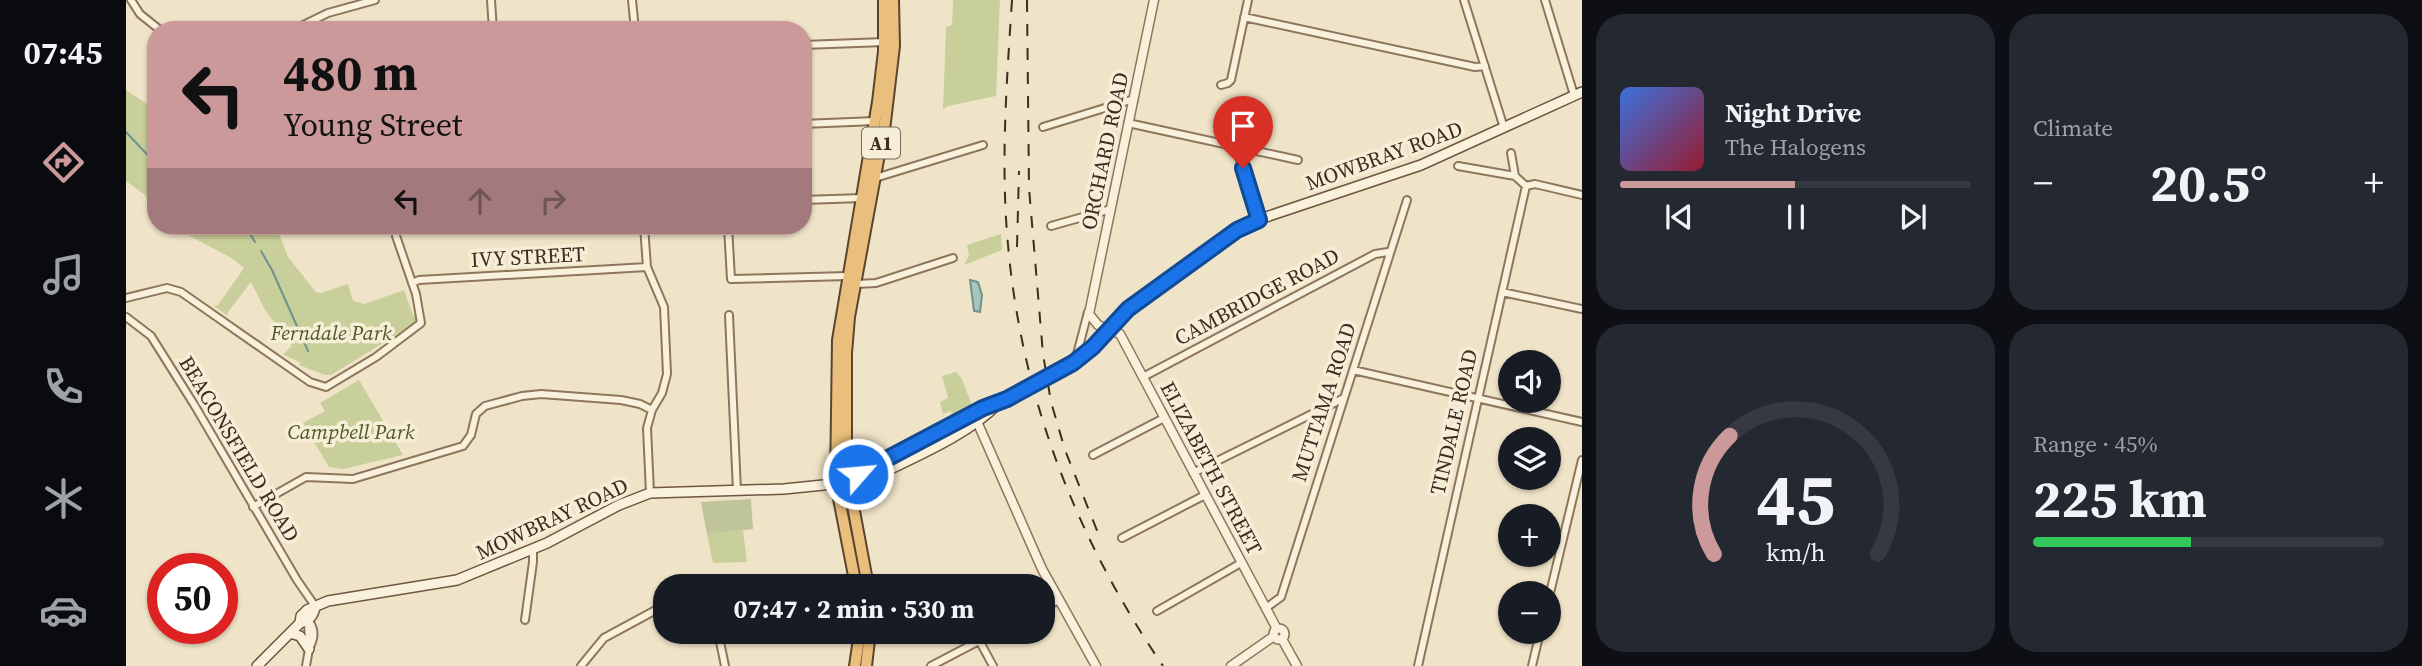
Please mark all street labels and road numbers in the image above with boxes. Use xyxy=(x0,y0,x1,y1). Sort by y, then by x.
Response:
street label: ORCHARD ROAD xyxy=(1074,69,1135,232)
street label: MOWBRAY ROAD xyxy=(1301,114,1466,197)
road number: A1 xyxy=(862,127,900,158)
street label: IVY STREET xyxy=(470,239,586,274)
street label: CAMBRIDGE ROAD xyxy=(1169,241,1344,352)
street label: MUTTAMA ROAD xyxy=(1284,319,1363,485)
street label: TINDALE ROAD xyxy=(1423,346,1484,498)
street label: BEACONSFIELD ROAD xyxy=(172,350,306,547)
street label: ELIZABETH STREET xyxy=(1154,376,1270,560)
street label: MOWBRAY ROAD xyxy=(471,471,633,567)

